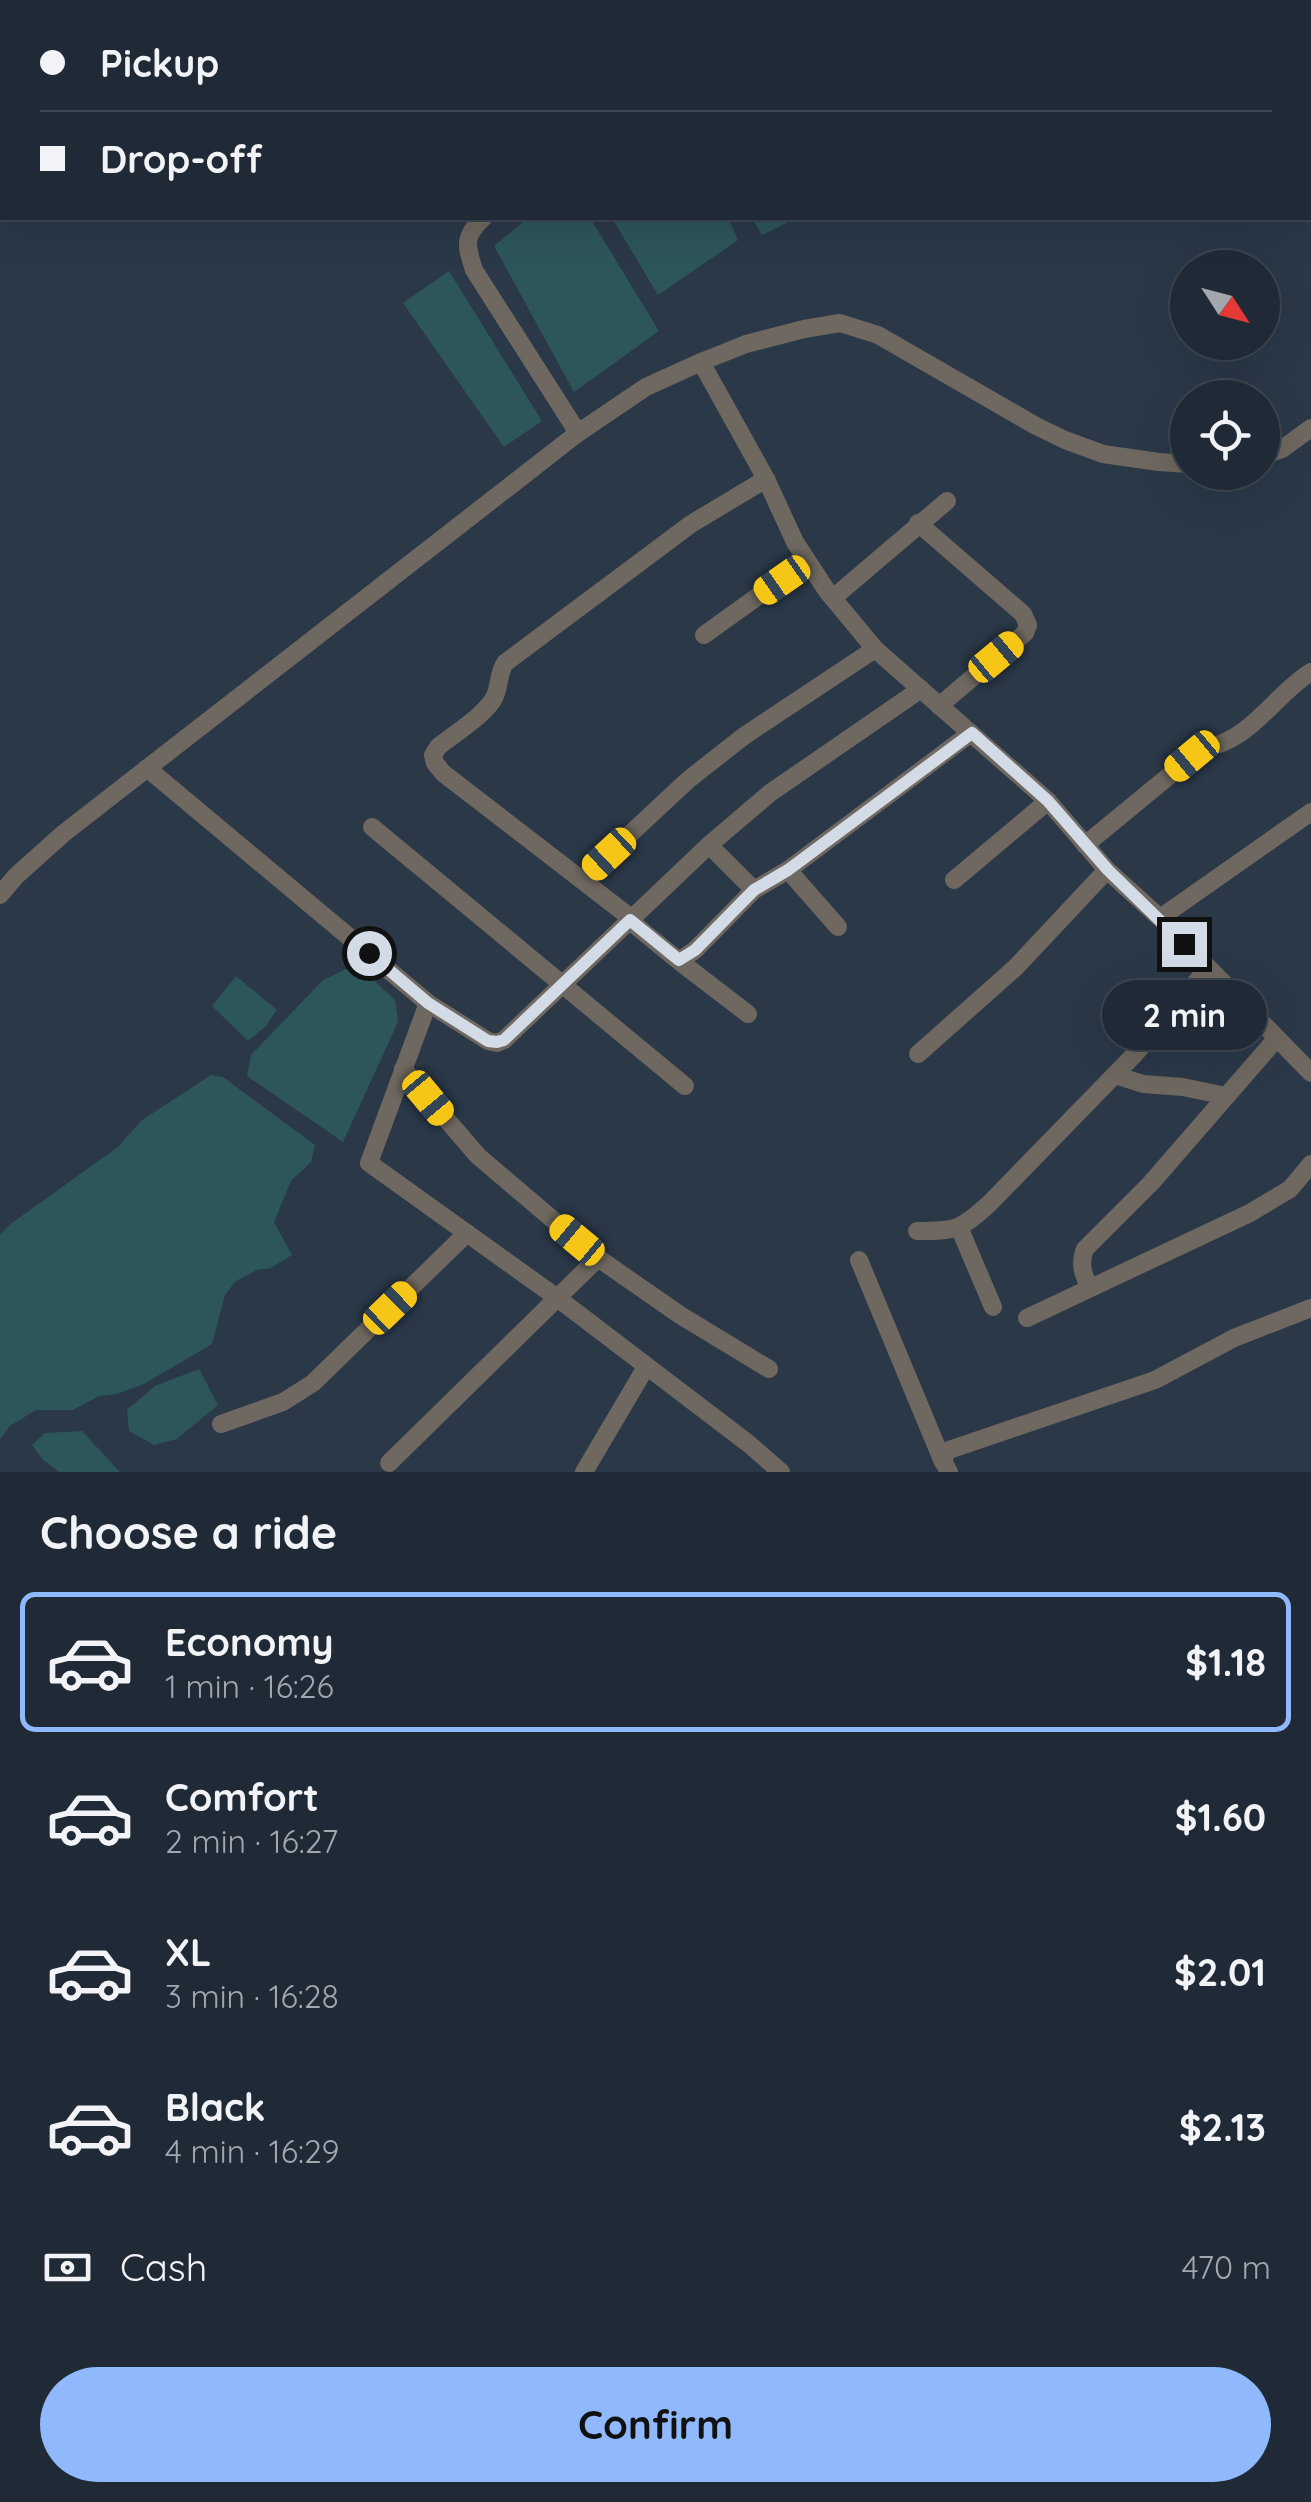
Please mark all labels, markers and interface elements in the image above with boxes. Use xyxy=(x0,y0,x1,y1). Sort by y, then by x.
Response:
text: Pickup xyxy=(100,39,219,87)
text: Drop-off xyxy=(100,135,262,183)
north arrow xyxy=(1170,250,1280,360)
map controls xyxy=(1170,250,1280,490)
button: locate xyxy=(1170,380,1280,490)
car xyxy=(749,551,815,609)
car xyxy=(963,626,1029,688)
car xyxy=(1159,725,1225,787)
car xyxy=(577,823,641,885)
route end xyxy=(1162,922,1207,967)
route start xyxy=(347,931,392,976)
callout: 2 min xyxy=(1102,979,1266,1049)
text: 2 min xyxy=(1143,995,1226,1035)
car xyxy=(397,1065,459,1131)
car xyxy=(544,1209,610,1271)
car xyxy=(358,1276,422,1340)
text: Choose a ride xyxy=(40,1504,337,1560)
icon: car xyxy=(45,1617,135,1707)
text: Economy xyxy=(165,1618,334,1666)
text: $1.18 xyxy=(1185,1638,1266,1686)
text: 1 min · 16:26 xyxy=(165,1666,334,1706)
icon: car xyxy=(45,1772,135,1862)
text: Comfort xyxy=(165,1773,319,1821)
text: $1.60 xyxy=(1175,1793,1266,1841)
text: 2 min · 16:27 xyxy=(165,1821,338,1861)
icon: car xyxy=(45,1927,135,2017)
text: XL xyxy=(165,1928,211,1976)
text: $2.01 xyxy=(1174,1948,1266,1996)
text: 3 min · 16:28 xyxy=(165,1976,339,2016)
icon: car xyxy=(45,2082,135,2172)
text: Black xyxy=(165,2083,265,2131)
text: $2.13 xyxy=(1179,2103,1266,2151)
text: 4 min · 16:29 xyxy=(165,2131,339,2171)
icon: cash xyxy=(40,2240,95,2295)
text: Cash xyxy=(120,2243,207,2291)
text: 470 m xyxy=(1182,2247,1271,2287)
button: Confirm xyxy=(40,2367,1271,2482)

